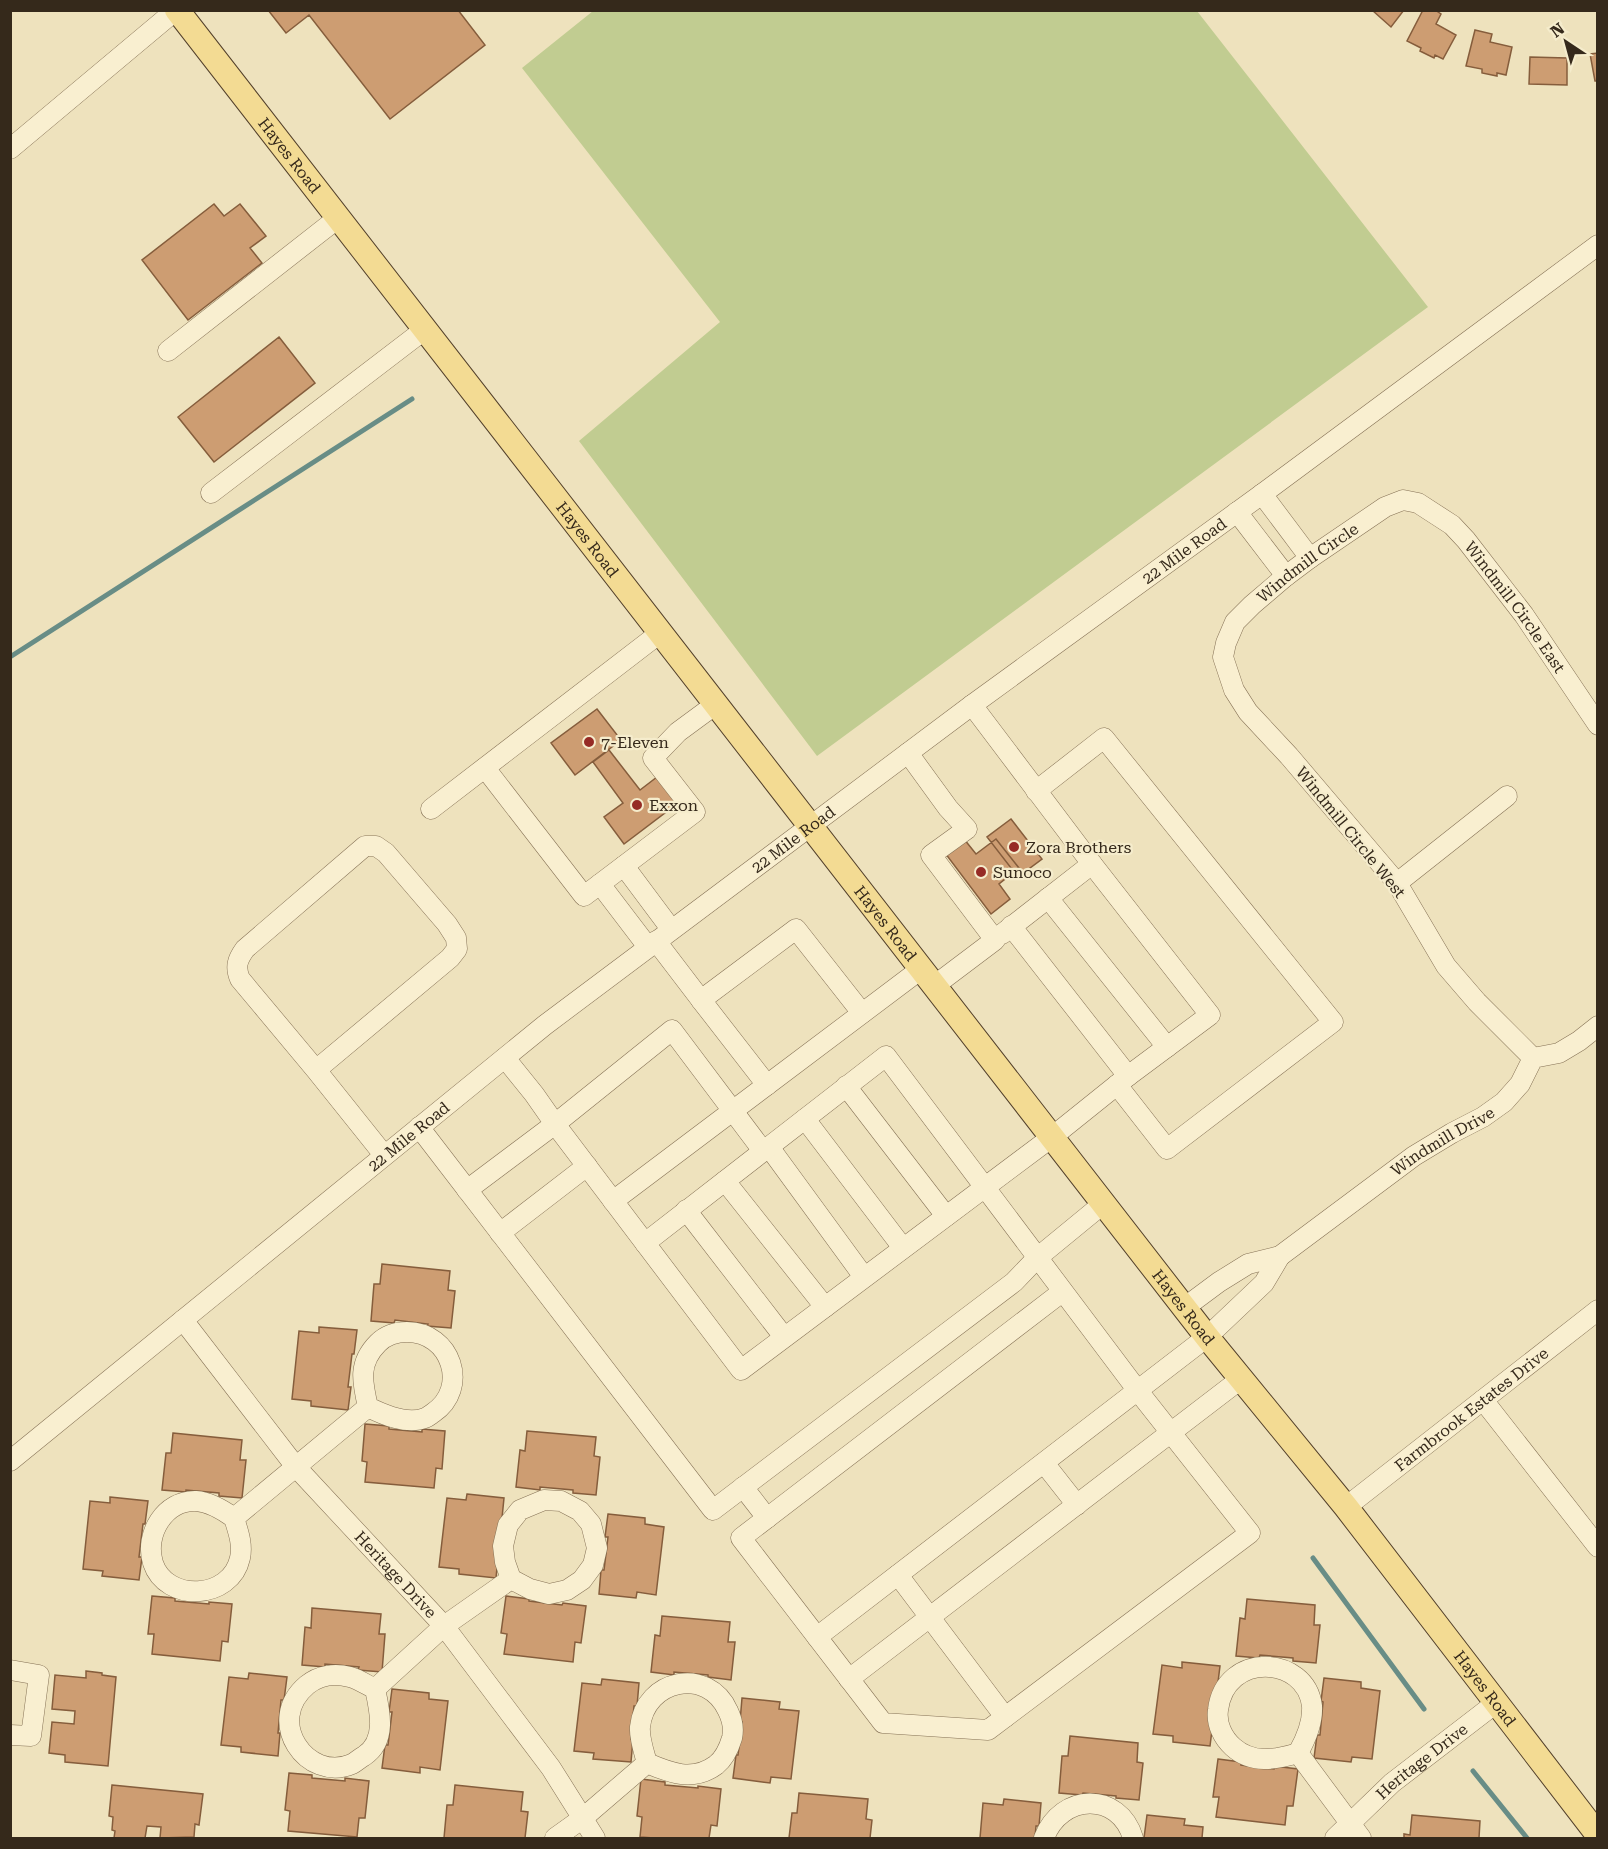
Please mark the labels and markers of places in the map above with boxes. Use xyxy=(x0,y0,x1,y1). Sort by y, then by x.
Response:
place label: 7-Eleven xyxy=(601,733,669,752)
marker: 7-Eleven xyxy=(582,735,596,749)
place label: Exxon xyxy=(649,796,698,815)
marker: Exxon xyxy=(630,798,644,812)
place label: Zora Brothers xyxy=(1026,838,1132,857)
marker: Zora Brothers xyxy=(1007,840,1021,854)
place label: Sunoco xyxy=(993,863,1052,882)
marker: Sunoco xyxy=(974,865,988,879)

